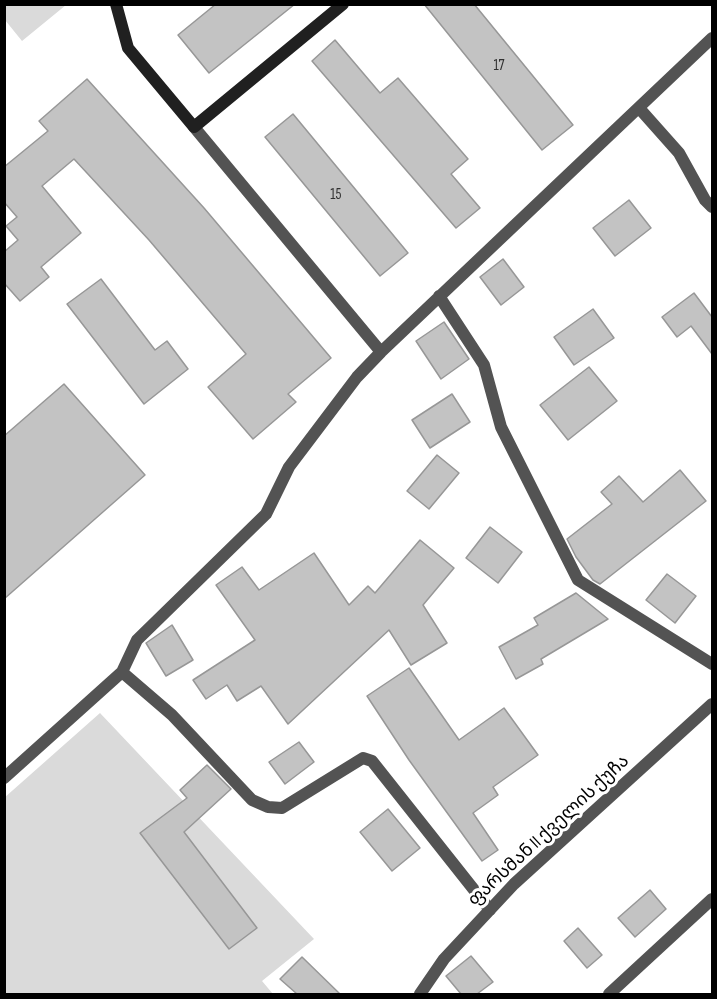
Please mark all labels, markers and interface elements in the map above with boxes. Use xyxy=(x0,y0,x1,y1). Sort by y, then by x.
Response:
house number: 17 xyxy=(493,57,505,75)
house number: 15 xyxy=(330,186,342,204)
street label: ფარსმან II ქველის ქუჩა xyxy=(464,751,634,911)

